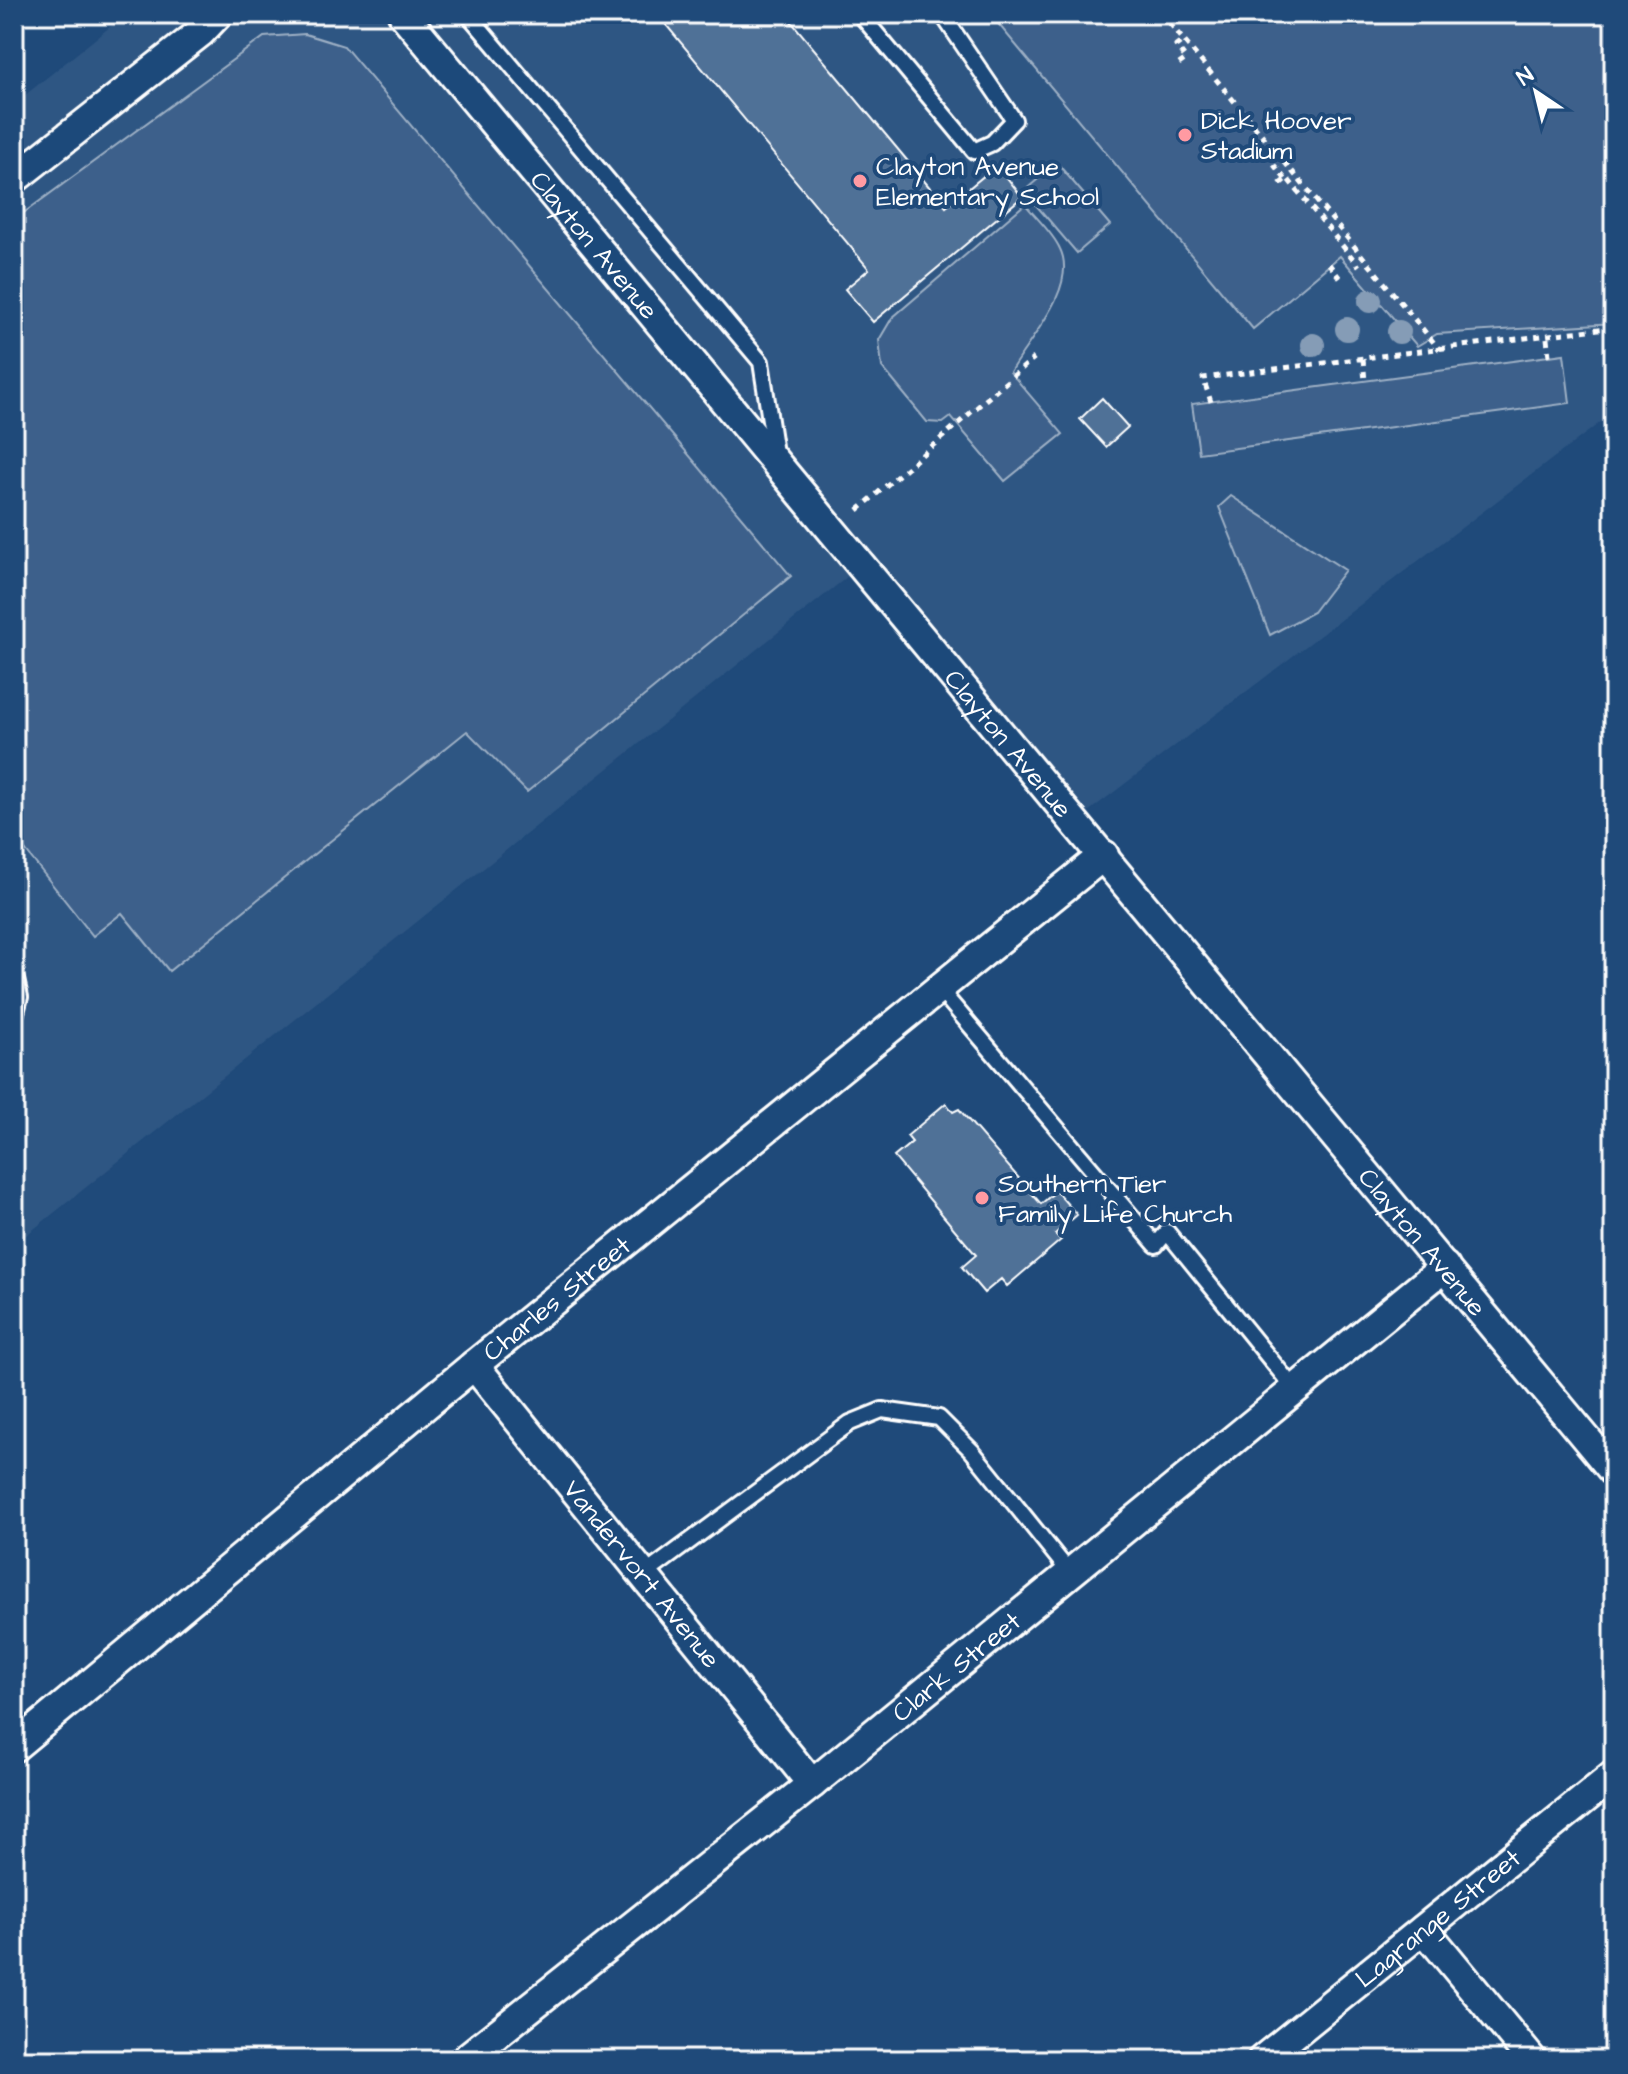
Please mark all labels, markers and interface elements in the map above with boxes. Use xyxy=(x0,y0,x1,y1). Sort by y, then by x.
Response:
north arrow xyxy=(1496,52,1576,132)
text: N xyxy=(1511,60,1540,93)
place label: Dick Hoover Stadium xyxy=(1201,103,1352,169)
marker: Dick Hoover Stadium xyxy=(1176,126,1194,144)
place label: Clayton Avenue Elementary School xyxy=(876,149,1099,217)
street label: Clayton Avenue xyxy=(522,163,666,327)
marker: Clayton Avenue Elementary School xyxy=(851,172,869,190)
street label: Clayton Avenue xyxy=(936,662,1080,826)
street label: Clayton Avenue xyxy=(1350,1160,1494,1324)
place label: Southern Tier Family Life Church xyxy=(998,1166,1232,1234)
marker: Southern Tier Family Life Church xyxy=(973,1189,991,1207)
street label: Charles Street xyxy=(475,1228,639,1370)
street label: Vandervort Avenue xyxy=(555,1473,728,1676)
street label: Clark Street xyxy=(884,1603,1029,1731)
street label: Lagrange Street xyxy=(1348,1840,1529,1997)

